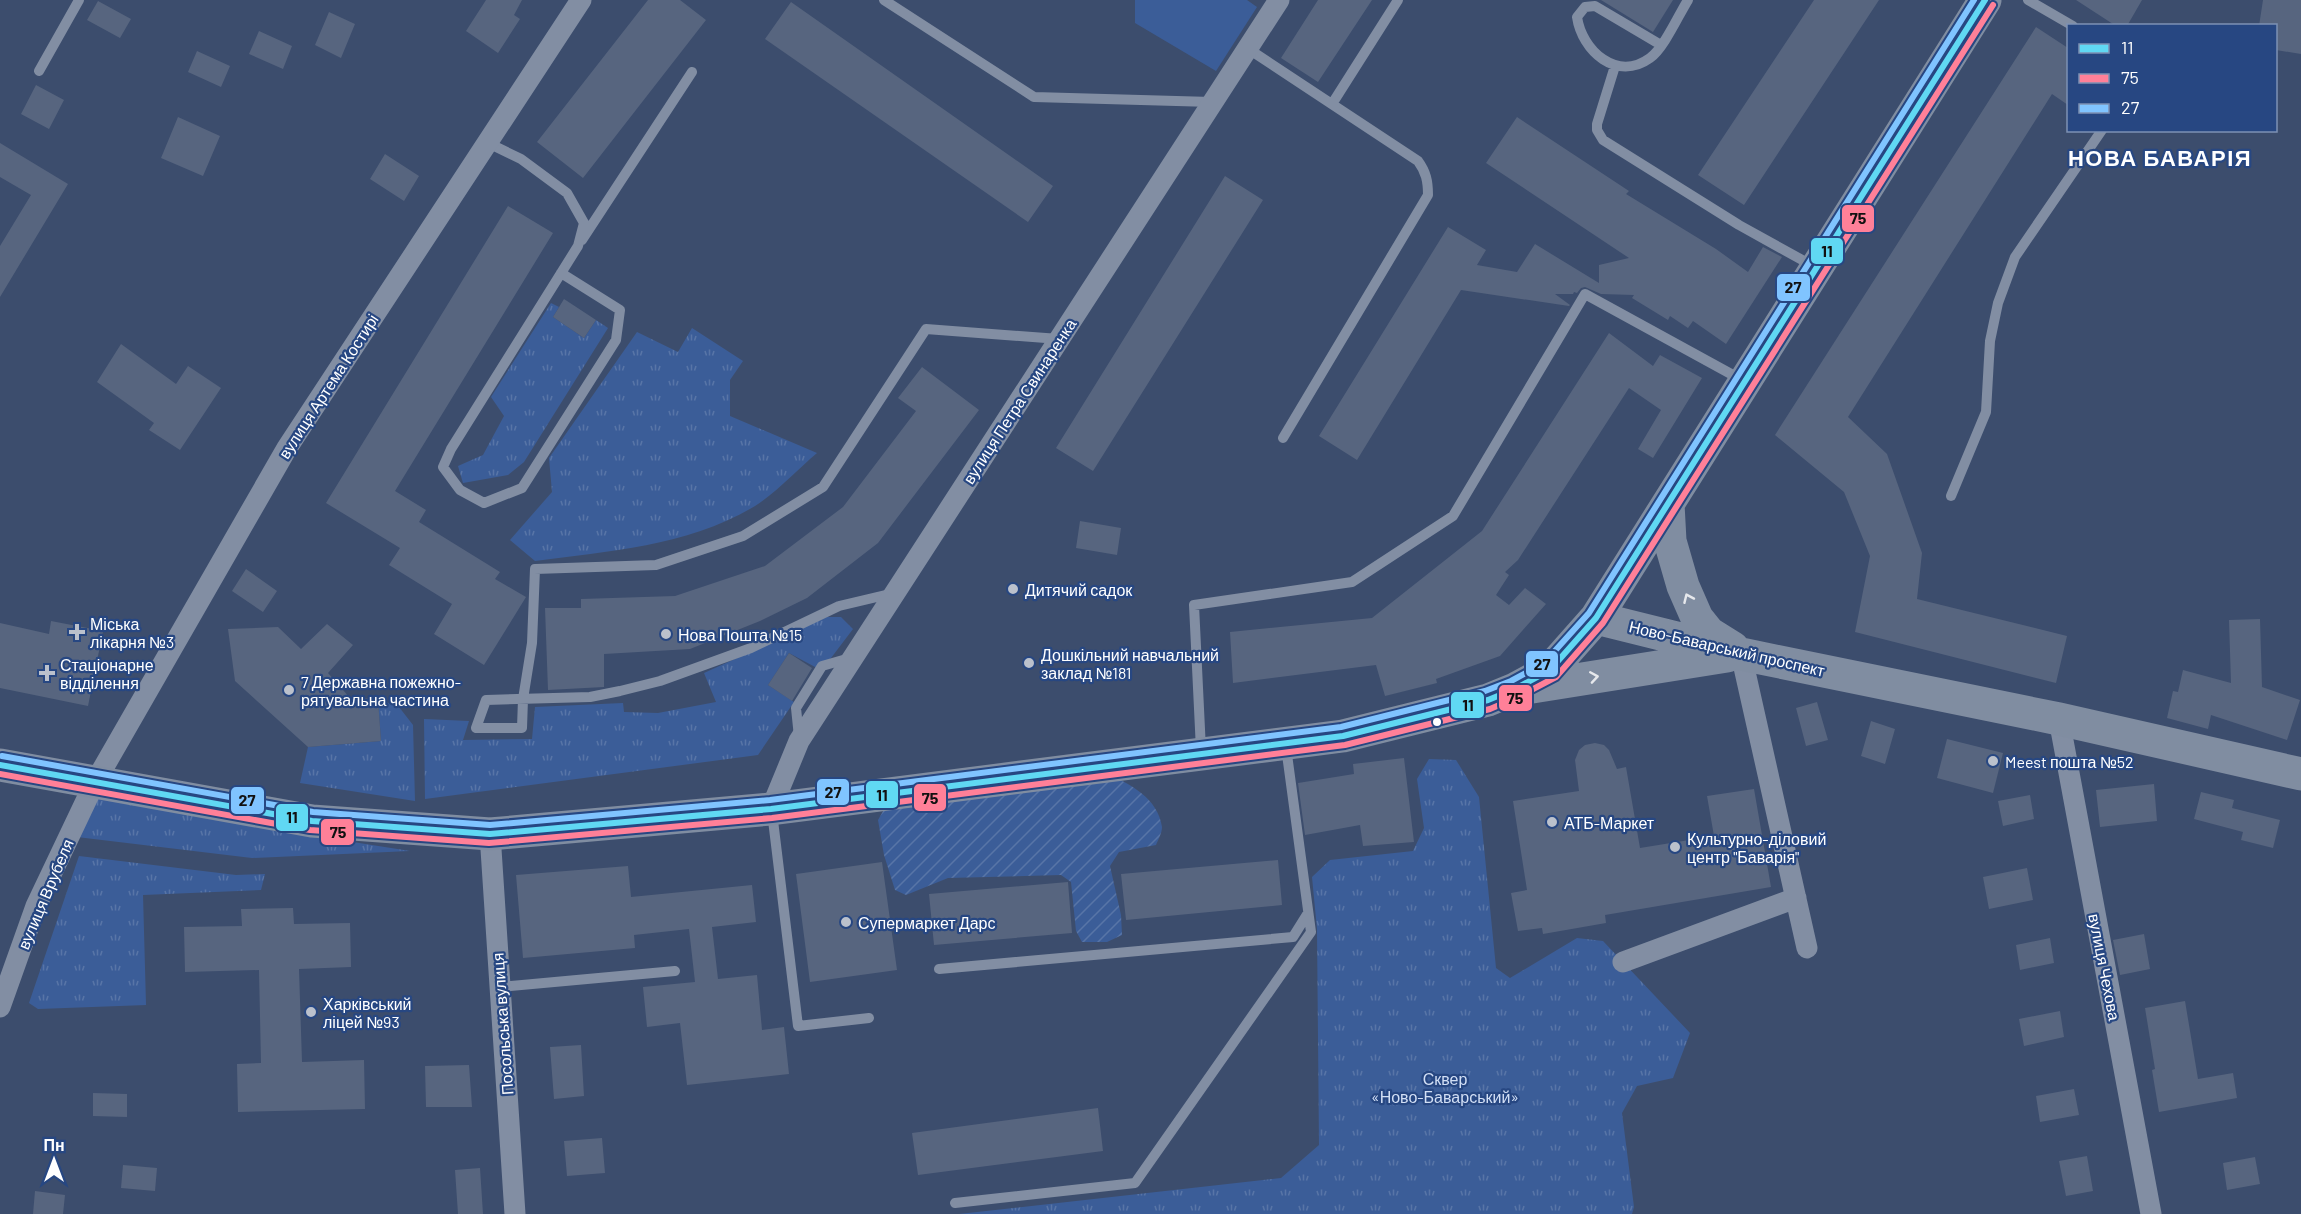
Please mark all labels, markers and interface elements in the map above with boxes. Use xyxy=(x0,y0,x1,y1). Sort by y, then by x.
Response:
legend xyxy=(2067,24,2277,132)
text: 11 xyxy=(2121,36,2134,58)
text: 75 xyxy=(2121,66,2139,88)
text: 27 xyxy=(2121,96,2140,118)
district label: НОВА БАВАРІЯ xyxy=(2068,144,2252,170)
line badge: 75 xyxy=(1841,204,1875,233)
text: 75 xyxy=(1850,208,1867,227)
line badge: 11 xyxy=(1810,237,1844,265)
text: 11 xyxy=(1821,241,1833,260)
line badge: 27 xyxy=(1776,273,1811,302)
text: 27 xyxy=(1785,277,1802,296)
street label: вулиця Артема Костирі xyxy=(274,310,382,462)
street label: вулиця Петра Свинаренка xyxy=(959,315,1080,487)
place label: Дитячий садок xyxy=(1025,580,1133,599)
marker: Дитячий садок xyxy=(1006,582,1020,596)
one-way arrow xyxy=(1684,593,1696,604)
place label: Міська лікарня №3 xyxy=(90,614,174,651)
street label: Ново-Баварський проспект xyxy=(1627,616,1827,680)
marker: Міська лікарня №3 xyxy=(68,623,86,641)
place label: Нова Пошта №15 xyxy=(678,625,802,644)
marker: Нова Пошта №15 xyxy=(659,627,673,641)
place label: Дошкільний навчальний заклад №181 xyxy=(1041,645,1219,682)
line badge: 27 xyxy=(1525,650,1559,678)
text: 27 xyxy=(1534,654,1551,673)
place label: Стаціонарне відділення xyxy=(60,655,154,692)
marker: Дошкільний навчальний заклад №181 xyxy=(1022,656,1036,670)
marker: Стаціонарне відділення xyxy=(38,664,56,682)
one-way arrow xyxy=(1589,671,1599,684)
place label: 7 Державна пожежно- рятувальна частина xyxy=(301,672,461,709)
marker: 7 Державна пожежно- рятувальна частина xyxy=(282,683,296,697)
line badge: 75 xyxy=(1498,684,1533,712)
text: 75 xyxy=(1507,688,1524,707)
line badge: 11 xyxy=(1450,691,1485,719)
text: 11 xyxy=(1462,695,1474,714)
unlabelled marker xyxy=(1431,716,1443,728)
place label: Meest пошта №52 xyxy=(2005,752,2134,771)
marker: Meest пошта №52 xyxy=(1986,754,2000,768)
line badge: 27 xyxy=(816,778,850,806)
line badge: 11 xyxy=(865,780,899,809)
text: 27 xyxy=(825,782,842,801)
line badge: 75 xyxy=(913,783,947,812)
text: 11 xyxy=(876,785,888,804)
line badge: 27 xyxy=(230,786,265,815)
text: 75 xyxy=(922,788,939,807)
text: 27 xyxy=(239,790,256,809)
line badge: 11 xyxy=(275,803,309,832)
text: 11 xyxy=(286,807,298,826)
place label: АТБ-Маркет xyxy=(1564,813,1655,832)
marker: АТБ-Маркет xyxy=(1545,815,1559,829)
line badge: 75 xyxy=(320,818,355,846)
text: 75 xyxy=(330,822,347,841)
place label: Культурно-діловий центр "Баварія" xyxy=(1687,829,1826,866)
street label: вулиця Врубеля xyxy=(13,836,77,952)
marker: Культурно-діловий центр "Баварія" xyxy=(1668,840,1682,854)
street label: вулиця Чехова xyxy=(2085,912,2125,1022)
place label: Супермаркет Дарс xyxy=(858,913,996,932)
marker: Супермаркет Дарс xyxy=(839,915,853,929)
street label: Посольська вулиця xyxy=(488,952,516,1096)
place label: Харківський ліцей №93 xyxy=(323,994,412,1031)
marker: Харківський ліцей №93 xyxy=(304,1005,318,1019)
park label: Сквер «Ново-Баварський» xyxy=(1371,1069,1519,1106)
north arrow xyxy=(24,1130,84,1190)
text: Пн xyxy=(43,1135,65,1154)

